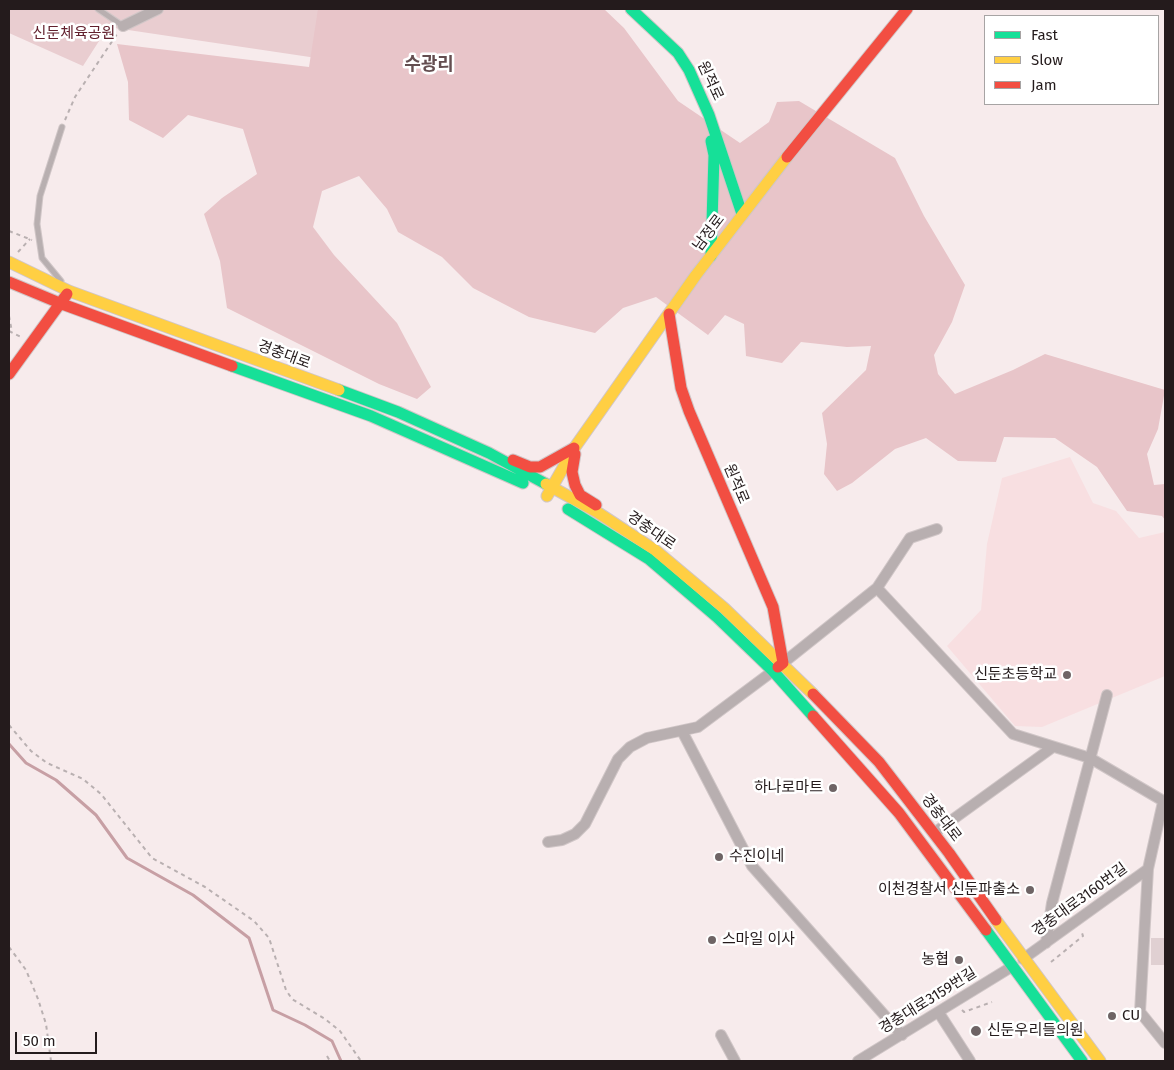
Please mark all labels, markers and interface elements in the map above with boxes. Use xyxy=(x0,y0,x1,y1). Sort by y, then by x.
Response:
legend xyxy=(984,15,1159,105)
park label: 신둔체육공원 xyxy=(33,25,115,43)
text: Fast xyxy=(1031,26,1058,44)
text: Slow xyxy=(1031,51,1063,69)
district label: 수광리 xyxy=(404,54,454,76)
street label: 원적로 xyxy=(693,58,727,104)
text: Jam xyxy=(1031,76,1057,94)
street label: 남정로 xyxy=(689,211,729,255)
street label: 경충대로 xyxy=(255,337,313,373)
street label: 원적로 xyxy=(720,461,752,507)
street label: 경충대로 xyxy=(623,508,679,554)
place label: 신둔초등학교 xyxy=(974,666,1057,684)
marker: 신둔초등학교 xyxy=(1061,669,1073,681)
place label: 하나로마트 xyxy=(754,779,823,797)
marker: 하나로마트 xyxy=(827,782,839,794)
street label: 경충대로 xyxy=(917,791,965,845)
place label: 수진이네 xyxy=(729,848,784,866)
marker: 수진이네 xyxy=(713,851,725,863)
street label: 경충대로3160번길 xyxy=(1029,860,1131,940)
place label: 이천경찰서 신둔파출소 xyxy=(878,881,1020,899)
marker: 이천경찰서 신둔파출소 xyxy=(1024,884,1036,896)
place label: 스마일 이사 xyxy=(722,931,795,949)
marker: 스마일 이사 xyxy=(706,934,718,946)
place label: 농협 xyxy=(921,951,949,969)
marker: 농협 xyxy=(953,954,965,966)
street label: 경충대로3159번길 xyxy=(876,964,980,1038)
place label: CU xyxy=(1122,1007,1140,1025)
marker: CU xyxy=(1106,1010,1118,1022)
scale bar xyxy=(18,1022,100,1054)
place label: 신둔우리들의원 xyxy=(987,1022,1084,1040)
marker: 신둔우리들의원 xyxy=(969,1024,983,1038)
text: 50 m xyxy=(23,1032,56,1050)

